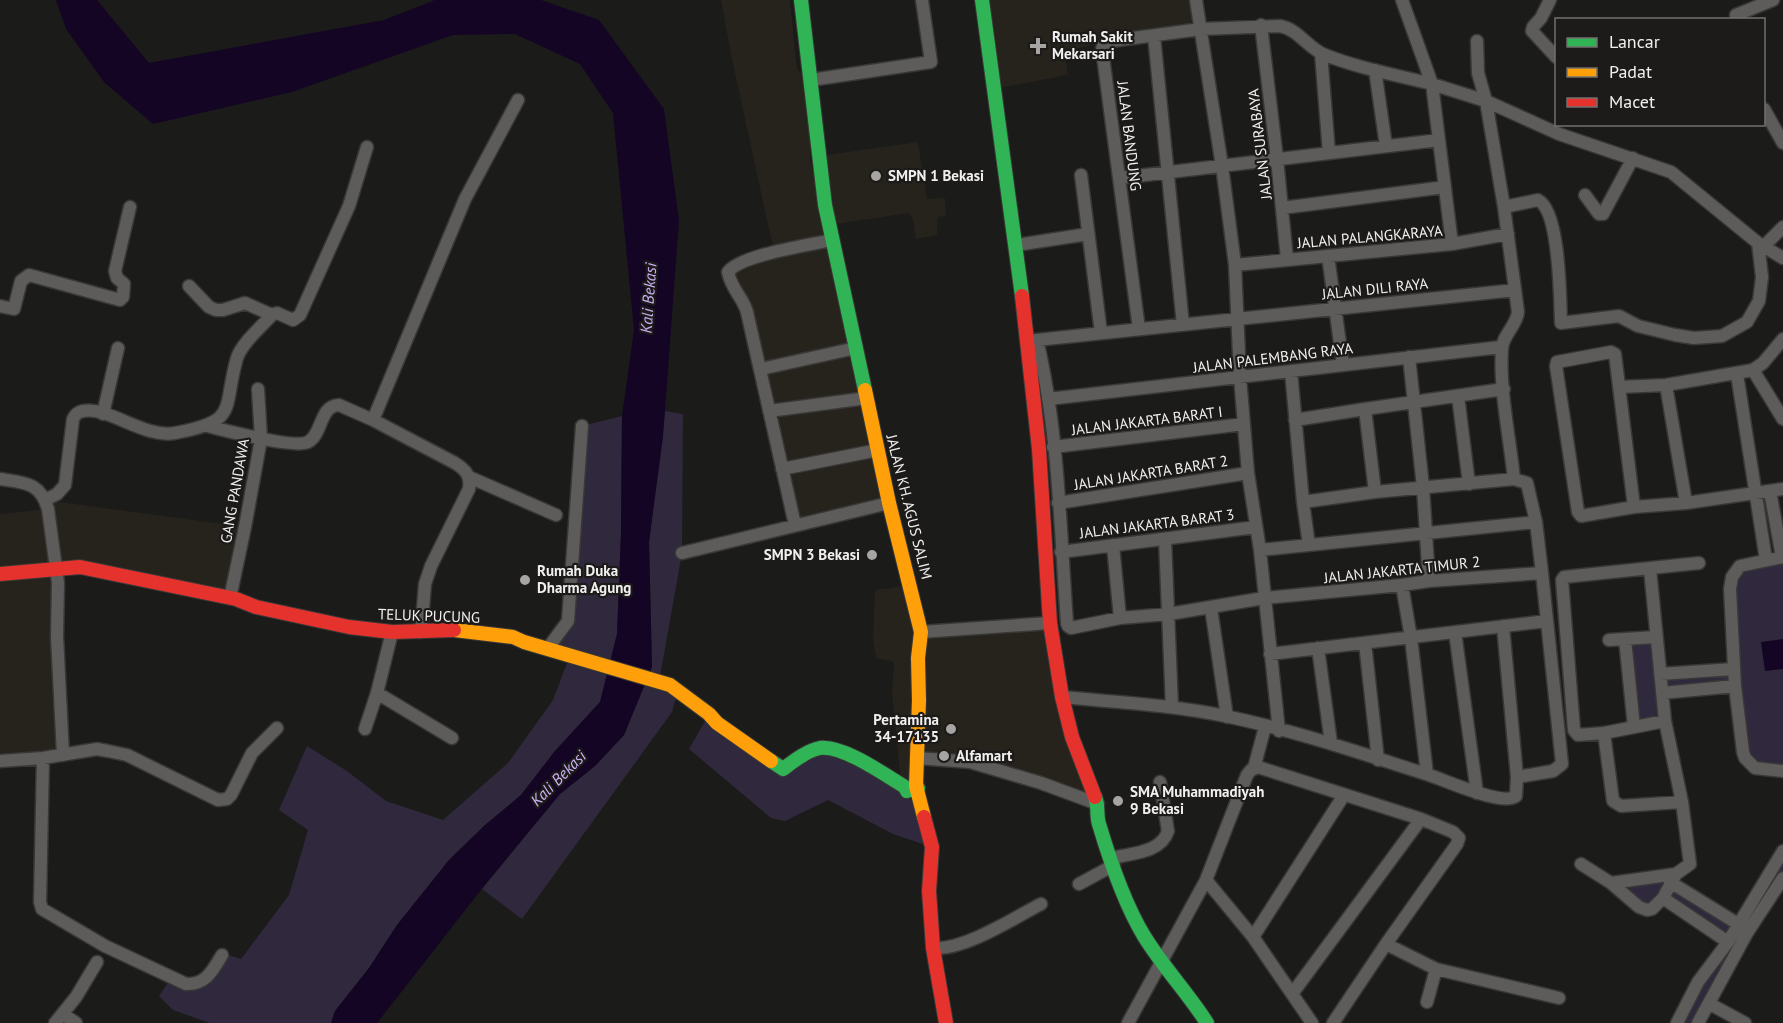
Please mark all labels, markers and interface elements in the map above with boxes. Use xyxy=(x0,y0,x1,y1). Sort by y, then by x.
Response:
legend xyxy=(1555,18,1765,126)
place label: Rumah Sakit Mekarsari xyxy=(1052,27,1133,63)
text: Lancar xyxy=(1609,30,1660,53)
marker: Rumah Sakit Mekarsari xyxy=(1029,37,1047,55)
text: Padat xyxy=(1609,60,1652,83)
street label: JALAN BANDUNG xyxy=(1113,79,1146,192)
street label: JALAN SURABAYA xyxy=(1243,87,1276,202)
text: Macet xyxy=(1609,90,1655,113)
place label: SMPN 1 Bekasi xyxy=(888,166,984,185)
marker: SMPN 1 Bekasi xyxy=(869,169,883,183)
street label: JALAN PALANGKARAYA xyxy=(1295,221,1444,252)
water label: Kali Bekasi xyxy=(636,261,661,334)
street label: JALAN DILI RAYA xyxy=(1320,273,1429,304)
street label: JALAN PALEMBANG RAYA xyxy=(1191,338,1354,377)
street label: JALAN JAKARTA BARAT I xyxy=(1069,402,1223,439)
street label: JALAN KH. AGUS SALIM xyxy=(882,431,937,581)
street label: GANG PANDAWA xyxy=(216,437,253,545)
street label: JALAN JAKARTA BARAT 2 xyxy=(1072,451,1229,494)
street label: JALAN JAKARTA BARAT 3 xyxy=(1078,505,1235,543)
place label: SMPN 3 Bekasi xyxy=(764,545,860,564)
marker: SMPN 3 Bekasi xyxy=(865,548,879,562)
street label: JALAN JAKARTA TIMUR 2 xyxy=(1322,552,1481,587)
place label: Rumah Duka Dharma Agung xyxy=(537,561,631,597)
marker: Rumah Duka Dharma Agung xyxy=(518,573,532,587)
street label: TELUK PUCUNG xyxy=(378,604,481,627)
place label: Pertamina 34-17135 xyxy=(873,710,939,746)
marker: Pertamina 34-17135 xyxy=(944,722,958,736)
water label: Kali Bekasi xyxy=(526,745,591,810)
place label: Alfamart xyxy=(956,746,1013,765)
marker: Alfamart xyxy=(937,749,951,763)
place label: SMA Muhammadiyah 9 Bekasi xyxy=(1130,782,1264,818)
marker: SMA Muhammadiyah 9 Bekasi xyxy=(1111,794,1125,808)

